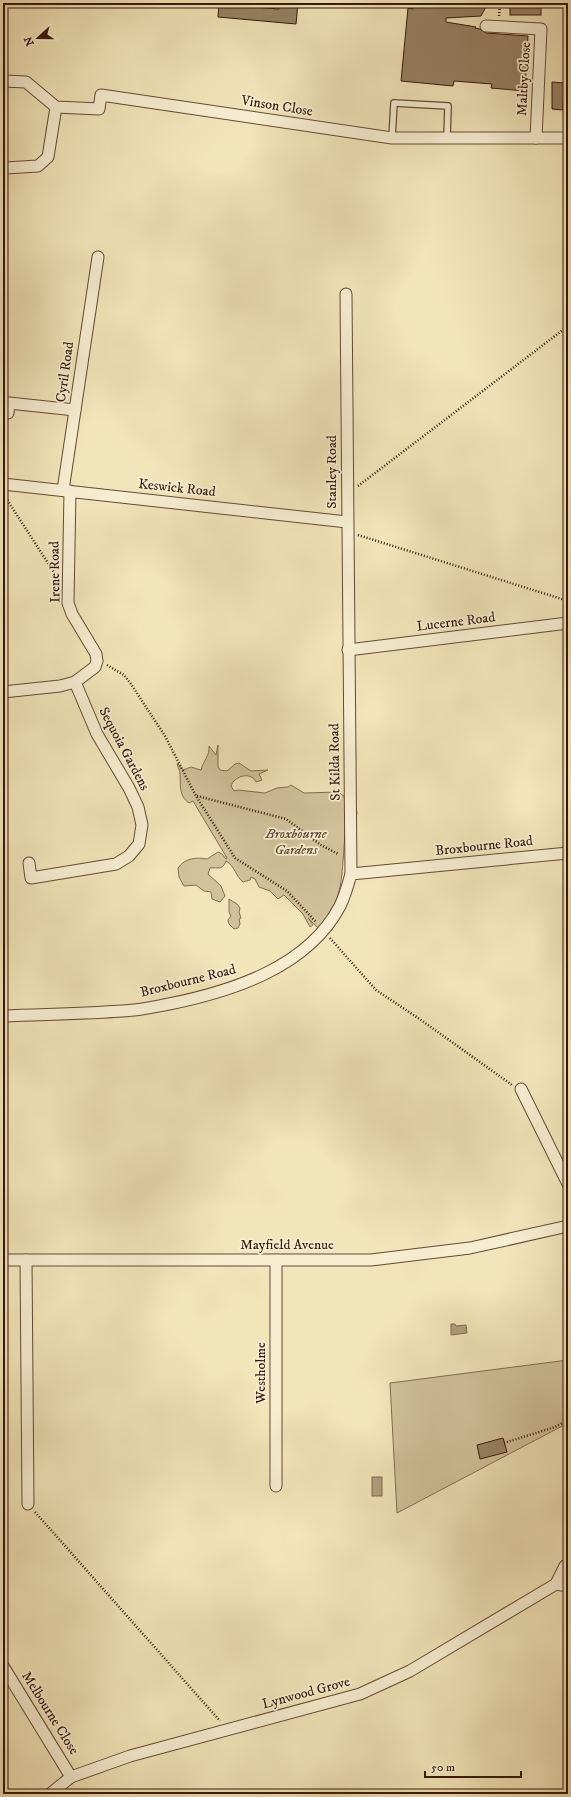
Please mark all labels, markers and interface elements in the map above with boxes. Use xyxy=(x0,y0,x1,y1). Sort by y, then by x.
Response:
north arrow xyxy=(18,18,58,58)
text: N xyxy=(21,35,38,48)
street label: Maltby Close xyxy=(513,41,535,117)
street label: Vinson Close xyxy=(239,91,314,121)
street label: Cyril Road xyxy=(52,341,78,403)
street label: Stanley Road xyxy=(323,435,341,509)
street label: Keswick Road xyxy=(137,475,217,501)
street label: Irene Road xyxy=(45,541,65,603)
street label: Lucerne Road xyxy=(416,608,496,636)
street label: Sequoia Gardens xyxy=(94,704,154,794)
street label: St Kilda Road xyxy=(325,723,345,801)
park label: Broxbourne Gardens xyxy=(265,825,328,859)
street label: Broxbourne Road xyxy=(434,832,534,860)
street label: Broxbourne Road xyxy=(138,960,238,1002)
street label: Mayfield Avenue xyxy=(240,1236,334,1254)
street label: Westholme xyxy=(252,1342,270,1405)
street label: Melbourne Close xyxy=(17,1668,83,1758)
street label: Lynwood Grove xyxy=(260,1673,352,1713)
scale bar xyxy=(425,1753,521,1779)
text: 50 m xyxy=(431,1760,455,1775)

